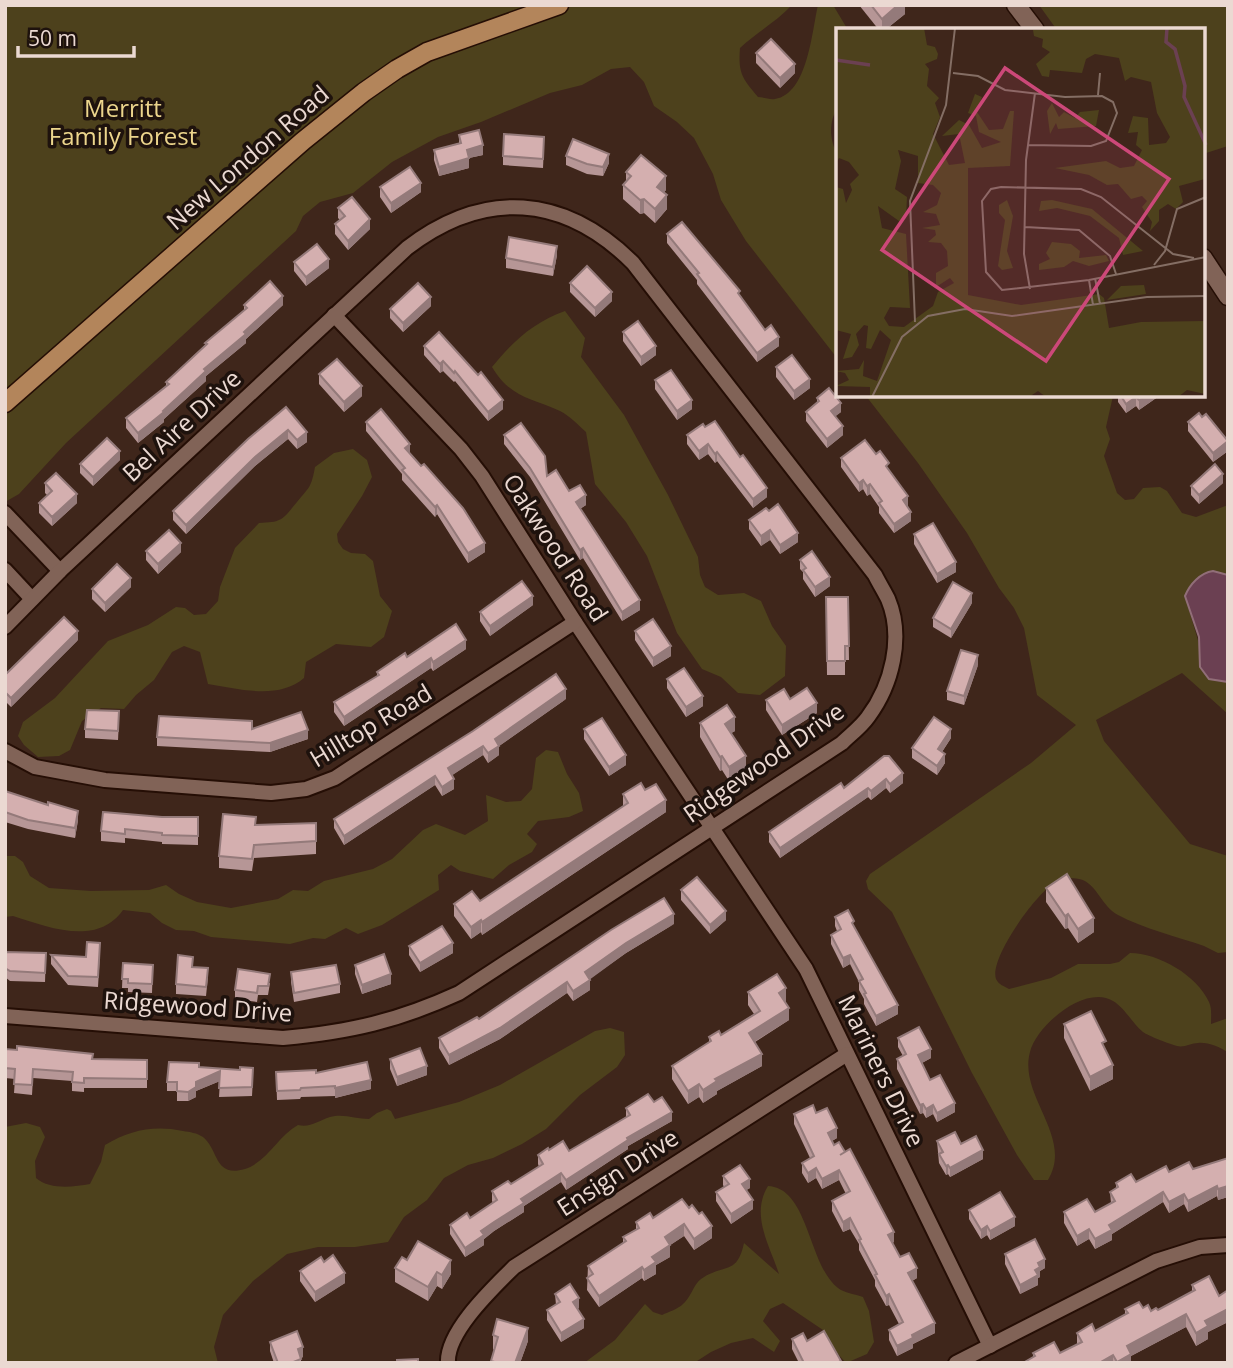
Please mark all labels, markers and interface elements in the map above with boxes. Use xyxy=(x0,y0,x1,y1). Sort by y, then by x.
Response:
scale bar xyxy=(18,14,133,58)
text: 50 m xyxy=(28,24,77,52)
inset map xyxy=(836,28,1205,397)
street label: New London Road xyxy=(159,77,335,237)
park label: Merritt Family Forest xyxy=(49,91,197,152)
street label: Bel Aire Drive xyxy=(115,361,247,488)
street label: Oakwood Road xyxy=(496,467,616,628)
street label: Hilltop Road xyxy=(303,675,437,774)
street label: Ridgewood Drive xyxy=(676,694,850,830)
street label: Ridgewood Drive xyxy=(103,982,294,1029)
street label: Mariners Drive xyxy=(831,989,933,1152)
street label: Ensign Drive xyxy=(550,1120,684,1223)

